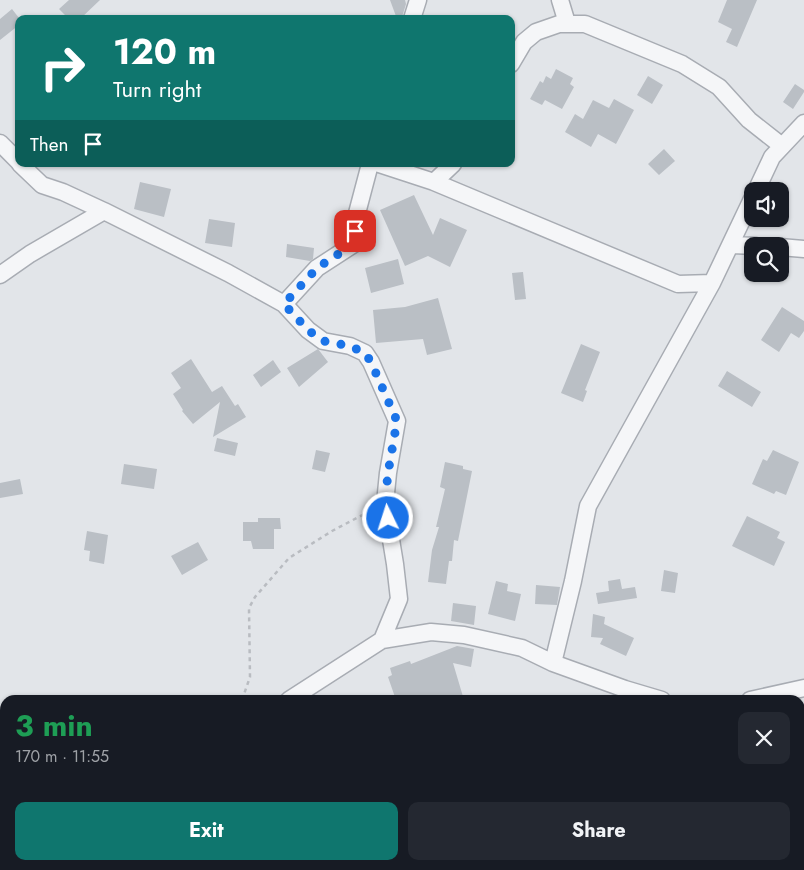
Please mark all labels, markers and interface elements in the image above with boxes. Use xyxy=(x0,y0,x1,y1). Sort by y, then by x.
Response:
text: 120 m xyxy=(113,27,216,77)
icon: right xyxy=(30,35,95,100)
text: Turn right xyxy=(113,73,201,105)
icon: arrive xyxy=(79,130,107,158)
text: Then xyxy=(30,131,69,158)
map controls xyxy=(744,182,789,282)
button: sound xyxy=(744,182,789,227)
pin xyxy=(334,210,376,252)
icon: arrive xyxy=(341,217,369,245)
button: search xyxy=(744,237,789,282)
position arrow xyxy=(361,491,413,543)
text: 3 min xyxy=(15,704,93,747)
button: close xyxy=(738,712,790,764)
text: 170 m · 11:55 xyxy=(15,745,109,768)
button: Exit xyxy=(15,802,398,860)
button: Share xyxy=(408,802,790,860)

